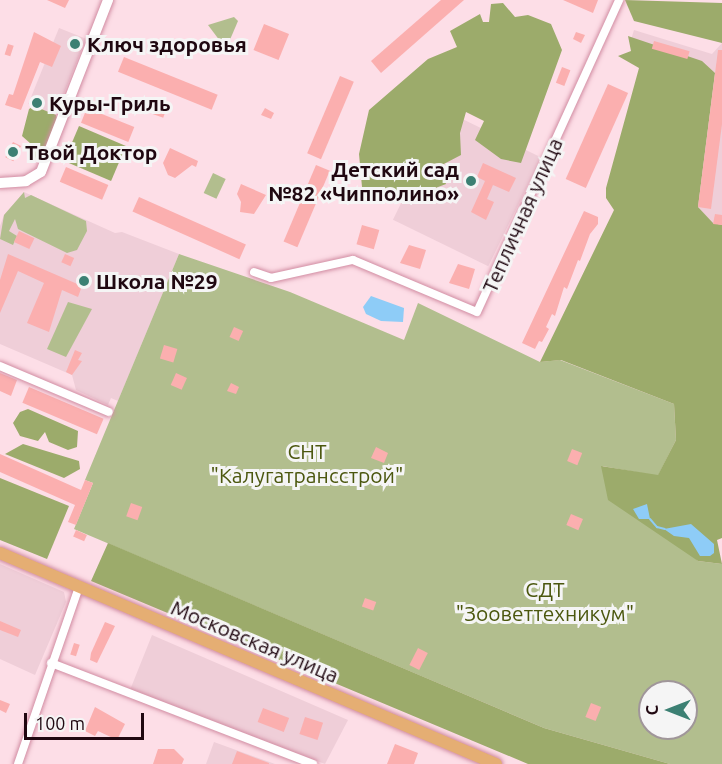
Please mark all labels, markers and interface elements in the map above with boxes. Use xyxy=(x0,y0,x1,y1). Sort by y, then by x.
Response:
place label: Ключ здоровья xyxy=(87,31,247,57)
marker: Ключ здоровья xyxy=(68,37,82,51)
place label: Куры-Гриль xyxy=(49,90,171,116)
marker: Куры-Гриль xyxy=(30,96,44,110)
street label: Тепличная улица xyxy=(477,134,567,296)
place label: Твой Доктор xyxy=(25,139,157,165)
marker: Твой Доктор xyxy=(6,145,20,159)
place label: Детский сад №82 «Чипполино» xyxy=(268,156,459,206)
marker: Детский сад №82 «Чипполино» xyxy=(464,174,478,188)
place label: Школа №29 xyxy=(96,268,218,294)
marker: Школа №29 xyxy=(77,274,91,288)
park label: СНТ "Калугатрансстрой" xyxy=(211,438,403,488)
park label: СДТ "Зооветтехникум" xyxy=(456,576,634,626)
street label: Московская улица xyxy=(167,594,343,688)
north arrow xyxy=(638,680,698,740)
scale bar xyxy=(27,701,147,739)
text: С xyxy=(643,705,661,715)
text: 100 m xyxy=(35,713,85,733)

